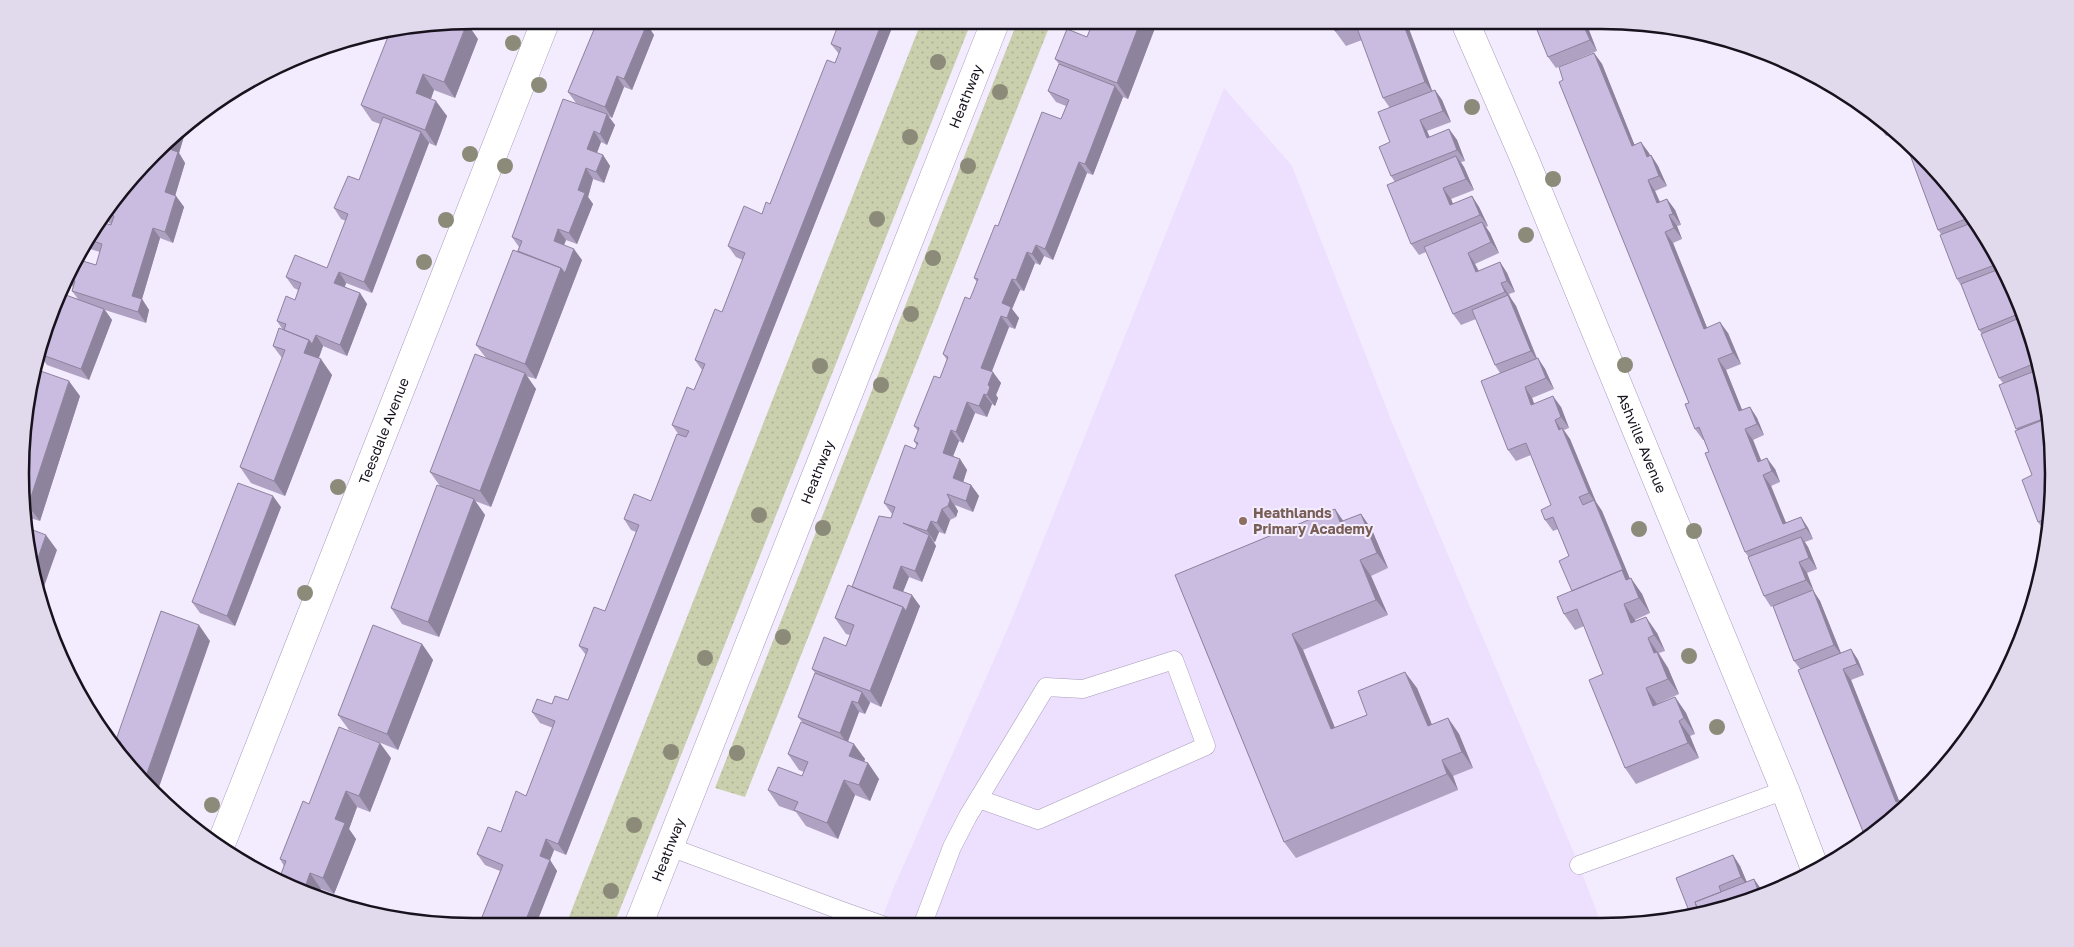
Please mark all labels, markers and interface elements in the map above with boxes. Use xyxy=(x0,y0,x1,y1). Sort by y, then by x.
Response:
street label: Heathway xyxy=(945,62,986,131)
street label: Teesdale Avenue xyxy=(355,375,412,486)
street label: Ashville Avenue xyxy=(1614,390,1670,495)
street label: Heathway xyxy=(797,437,837,506)
place label: Heathlands Primary Academy xyxy=(1253,504,1374,537)
marker: Heathlands Primary Academy xyxy=(1237,515,1249,527)
street label: Heathway xyxy=(647,815,688,884)

